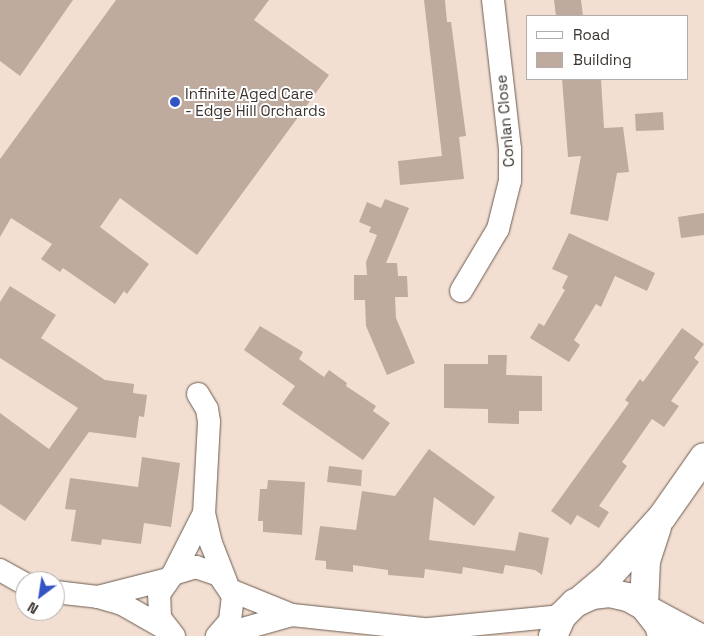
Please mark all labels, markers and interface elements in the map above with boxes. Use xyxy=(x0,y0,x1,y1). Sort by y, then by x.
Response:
legend xyxy=(526,15,689,80)
text: Road xyxy=(573,25,610,44)
text: Building xyxy=(573,50,632,69)
street label: Conlan Close xyxy=(492,74,518,168)
place label: Infinite Aged Care - Edge Hill Orchards xyxy=(185,84,326,119)
marker: Infinite Aged Care - Edge Hill Orchards xyxy=(169,96,181,108)
north arrow xyxy=(15,571,65,621)
text: N xyxy=(24,598,41,618)

